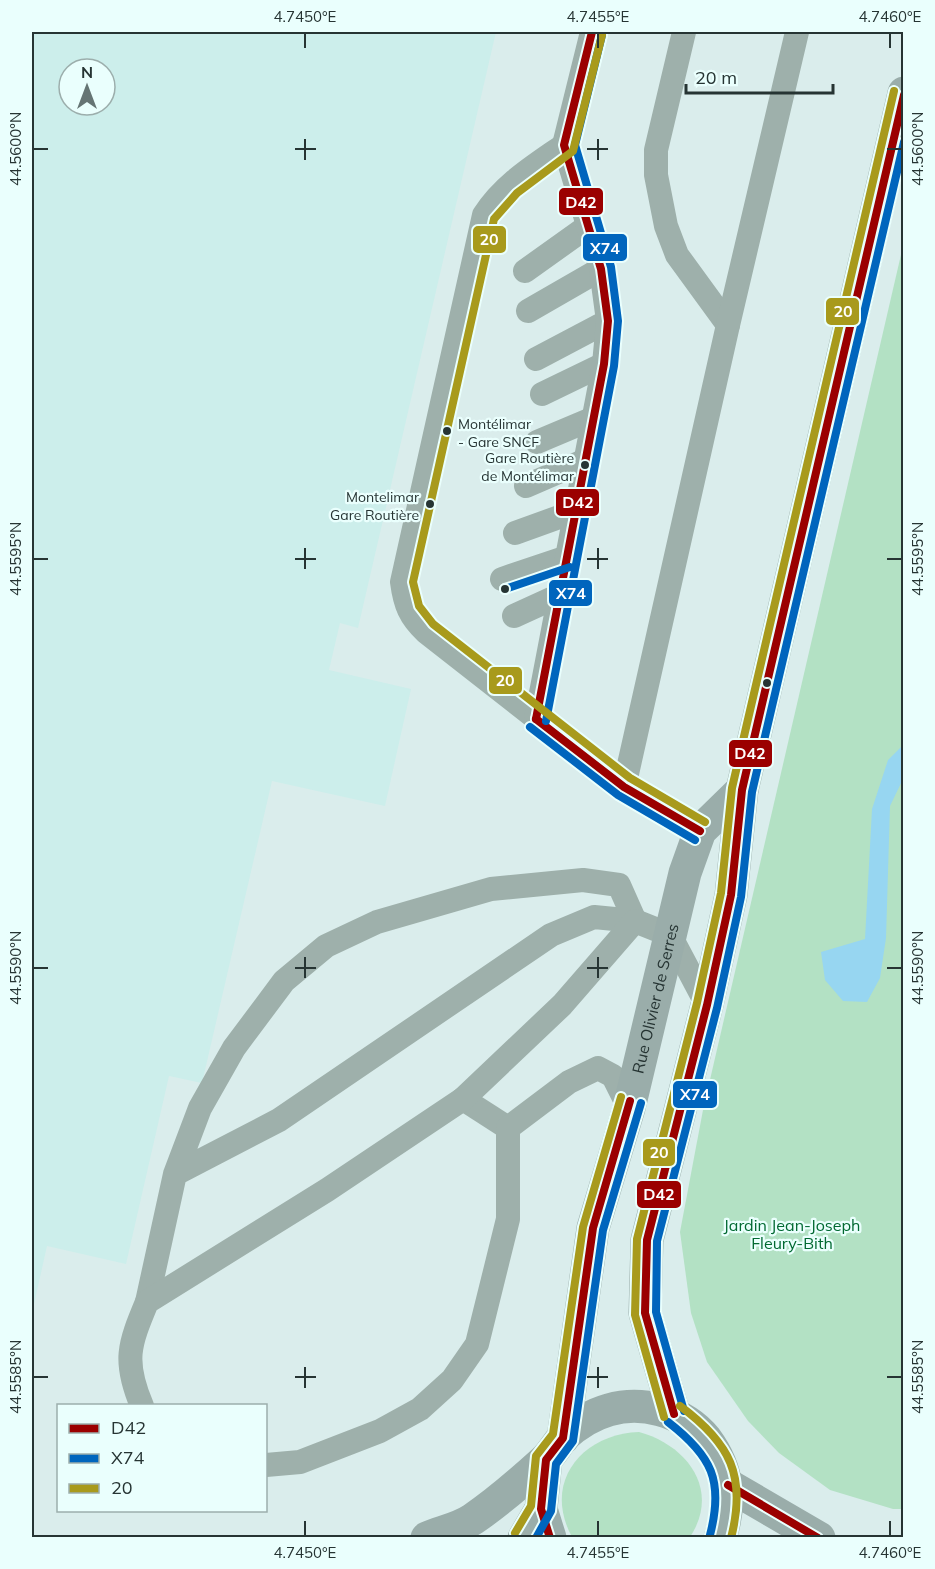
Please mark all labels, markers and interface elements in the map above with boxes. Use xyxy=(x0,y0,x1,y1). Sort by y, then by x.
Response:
text: 4.7450°E xyxy=(274,7,337,26)
text: 4.7455°E xyxy=(567,7,630,26)
text: 4.7460°E xyxy=(859,7,922,26)
north arrow xyxy=(57,57,117,117)
scale bar xyxy=(686,57,833,95)
text: N xyxy=(81,62,93,82)
text: 20 m xyxy=(695,66,737,89)
text: 44.5600°N xyxy=(6,112,25,186)
text: 44.5600°N xyxy=(908,112,927,186)
line badge: D42 xyxy=(558,187,604,216)
text: D42 xyxy=(565,192,597,212)
line badge: 20 xyxy=(472,225,507,254)
text: 20 xyxy=(479,229,499,249)
line badge: X74 xyxy=(582,233,628,262)
text: X74 xyxy=(589,238,620,258)
line badge: 20 xyxy=(825,297,860,326)
text: 20 xyxy=(833,301,853,321)
place label: Montélimar - Gare SNCF xyxy=(458,415,539,451)
marker: Montélimar - Gare SNCF xyxy=(441,425,453,437)
place label: Gare Routière de Montélimar xyxy=(481,449,575,485)
marker: Gare Routière de Montélimar xyxy=(579,459,591,471)
place label: Montelimar Gare Routière xyxy=(330,488,420,524)
line badge: D42 xyxy=(555,488,600,517)
text: D42 xyxy=(562,492,594,512)
marker: Montelimar Gare Routière xyxy=(424,498,436,510)
text: 44.5595°N xyxy=(6,522,25,596)
text: 44.5595°N xyxy=(908,522,927,596)
line badge: X74 xyxy=(548,579,593,607)
unlabelled marker xyxy=(499,583,511,595)
text: X74 xyxy=(555,583,586,603)
line badge: 20 xyxy=(488,666,523,695)
text: 20 xyxy=(495,670,515,690)
unlabelled marker xyxy=(761,677,773,689)
line badge: D42 xyxy=(728,739,773,768)
text: D42 xyxy=(734,743,766,763)
street label: Rue Olivier de Serres xyxy=(628,921,683,1076)
text: 44.5590°N xyxy=(6,931,25,1005)
text: 44.5590°N xyxy=(908,931,927,1005)
line badge: X74 xyxy=(672,1080,718,1109)
text: X74 xyxy=(679,1084,710,1104)
line badge: 20 xyxy=(642,1138,676,1167)
text: 20 xyxy=(649,1142,669,1162)
line badge: D42 xyxy=(636,1180,682,1209)
text: D42 xyxy=(643,1184,675,1204)
park label: Jardin Jean-Joseph Fleury-Bith xyxy=(724,1215,860,1253)
text: 44.5585°N xyxy=(6,1340,25,1414)
text: 44.5585°N xyxy=(908,1340,927,1414)
legend xyxy=(57,1404,267,1512)
text: D42 xyxy=(111,1416,146,1439)
text: X74 xyxy=(111,1446,145,1469)
text: 20 xyxy=(111,1476,133,1499)
text: 4.7450°E xyxy=(274,1543,337,1562)
text: 4.7455°E xyxy=(567,1543,630,1562)
text: 4.7460°E xyxy=(859,1543,922,1562)

